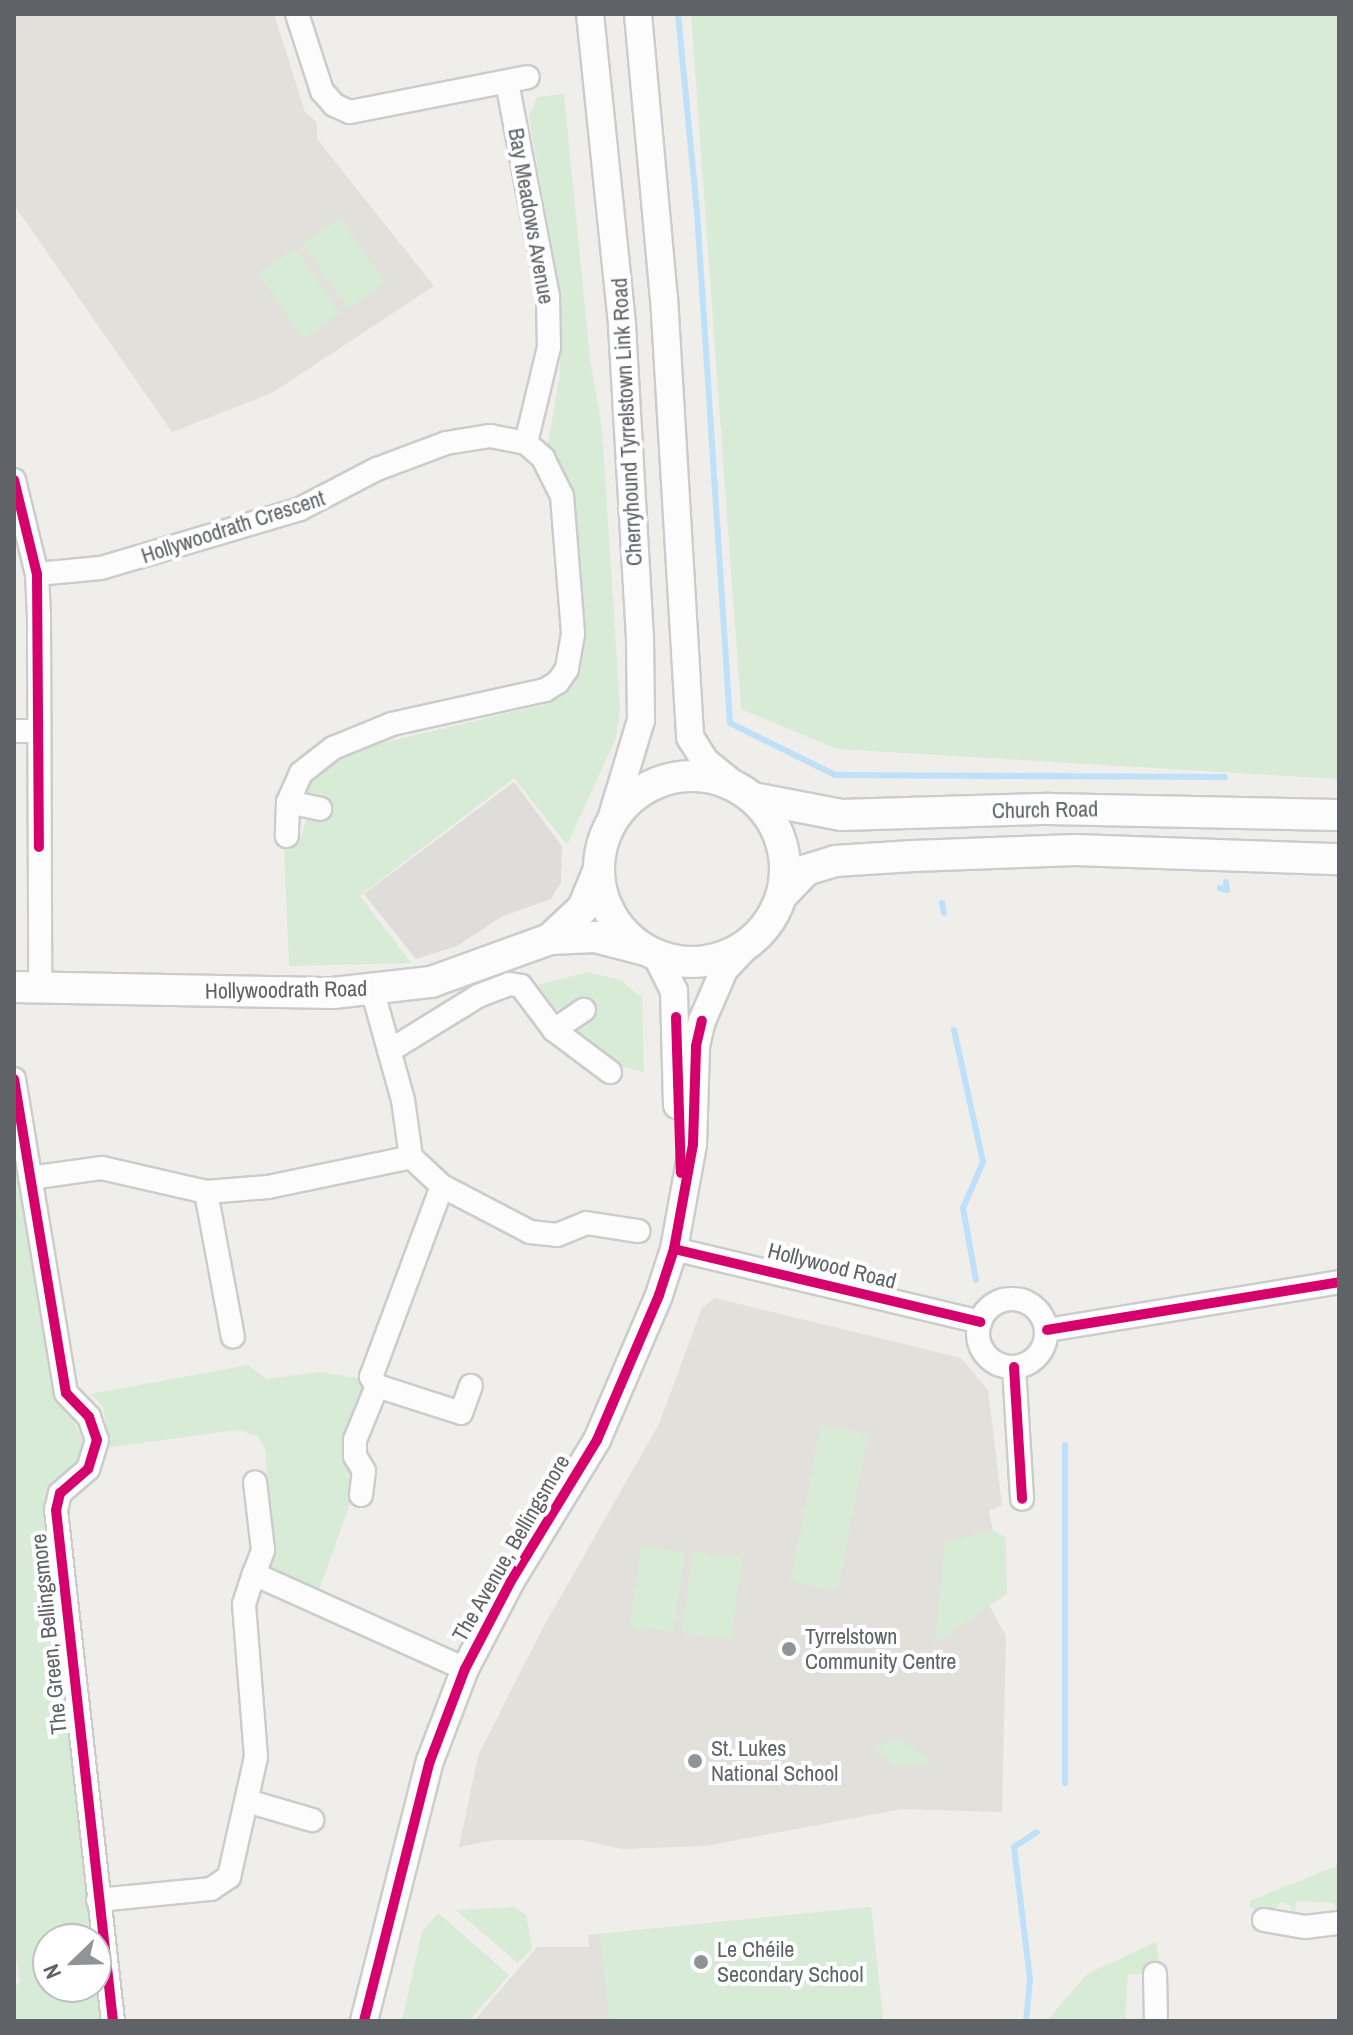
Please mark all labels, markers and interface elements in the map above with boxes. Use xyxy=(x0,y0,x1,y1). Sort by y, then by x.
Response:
street label: Bay Meadows Avenue xyxy=(502,125,560,307)
street label: Cherryhound Tyrrelstown Link Road xyxy=(606,277,648,567)
street label: Hollywoodrath Crescent xyxy=(138,485,328,569)
street label: Church Road xyxy=(992,796,1098,824)
street label: Hollywoodrath Road xyxy=(205,975,367,1005)
street label: Hollywood Road xyxy=(765,1237,899,1295)
street label: The Avenue, Bellingsmore xyxy=(446,1449,576,1647)
street label: The Green, Bellingsmore xyxy=(25,1532,73,1736)
place label: Tyrrelstown Community Centre xyxy=(805,1623,956,1674)
marker: Tyrrelstown Community Centre xyxy=(780,1640,798,1658)
place label: St. Lukes National School xyxy=(711,1735,838,1786)
marker: St. Lukes National School xyxy=(686,1752,704,1770)
north arrow xyxy=(32,1923,112,2003)
place label: Le Chéile Secondary School xyxy=(717,1936,863,1988)
marker: Le Chéile Secondary School xyxy=(692,1953,710,1971)
text: N xyxy=(35,1960,68,1983)

